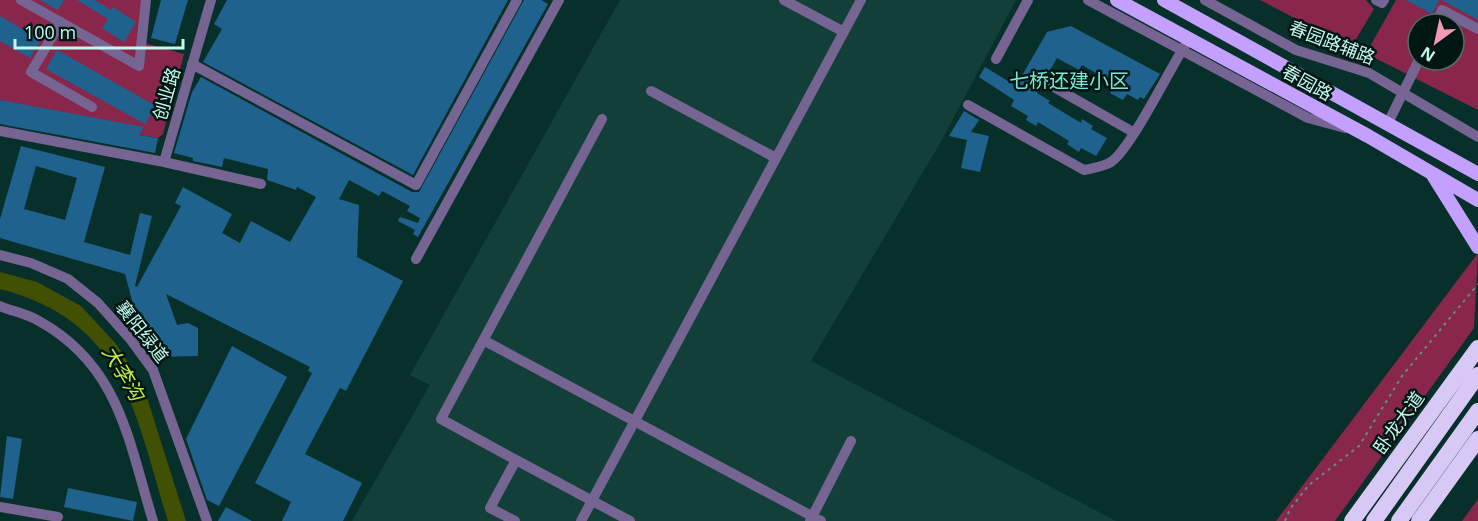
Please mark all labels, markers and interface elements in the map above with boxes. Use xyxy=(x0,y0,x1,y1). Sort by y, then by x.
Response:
scale bar xyxy=(15,12,183,50)
north arrow xyxy=(1406,12,1466,72)
street label: 春园路辅路 xyxy=(1286,15,1379,69)
text: 100 m xyxy=(24,20,76,44)
text: N xyxy=(1416,42,1439,67)
street label: 春园路 xyxy=(1278,59,1337,106)
street label: 创业路 xyxy=(147,64,185,123)
district label: 七桥还建小区 xyxy=(1009,67,1129,94)
street label: 襄阳绿道 xyxy=(111,296,174,367)
water label: 大李沟 xyxy=(96,340,151,407)
street label: 卧龙大道 xyxy=(1367,386,1429,459)

